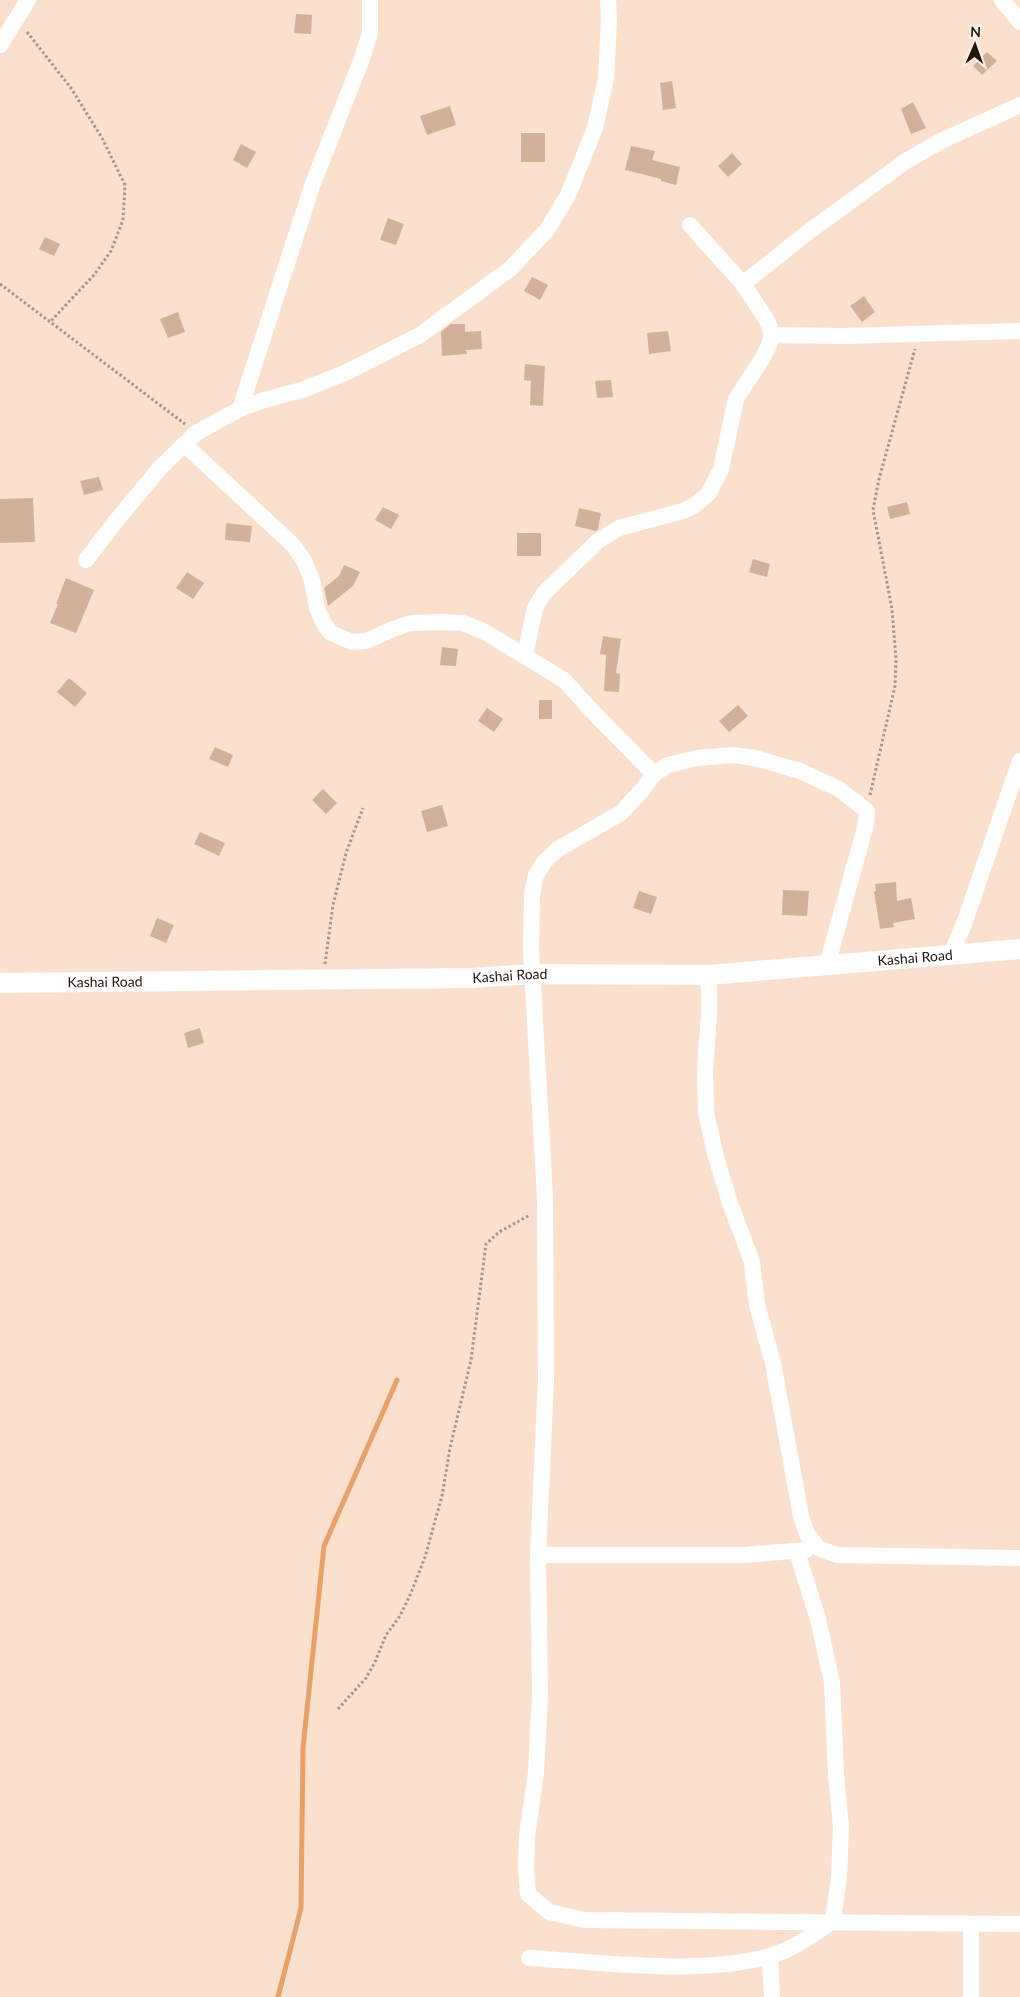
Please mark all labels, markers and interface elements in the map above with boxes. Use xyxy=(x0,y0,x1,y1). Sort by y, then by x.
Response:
north arrow xyxy=(950,20,1000,70)
text: N xyxy=(970,23,981,40)
street label: Kashai Road xyxy=(877,946,953,969)
street label: Kashai Road xyxy=(472,965,547,986)
street label: Kashai Road xyxy=(67,972,143,990)

